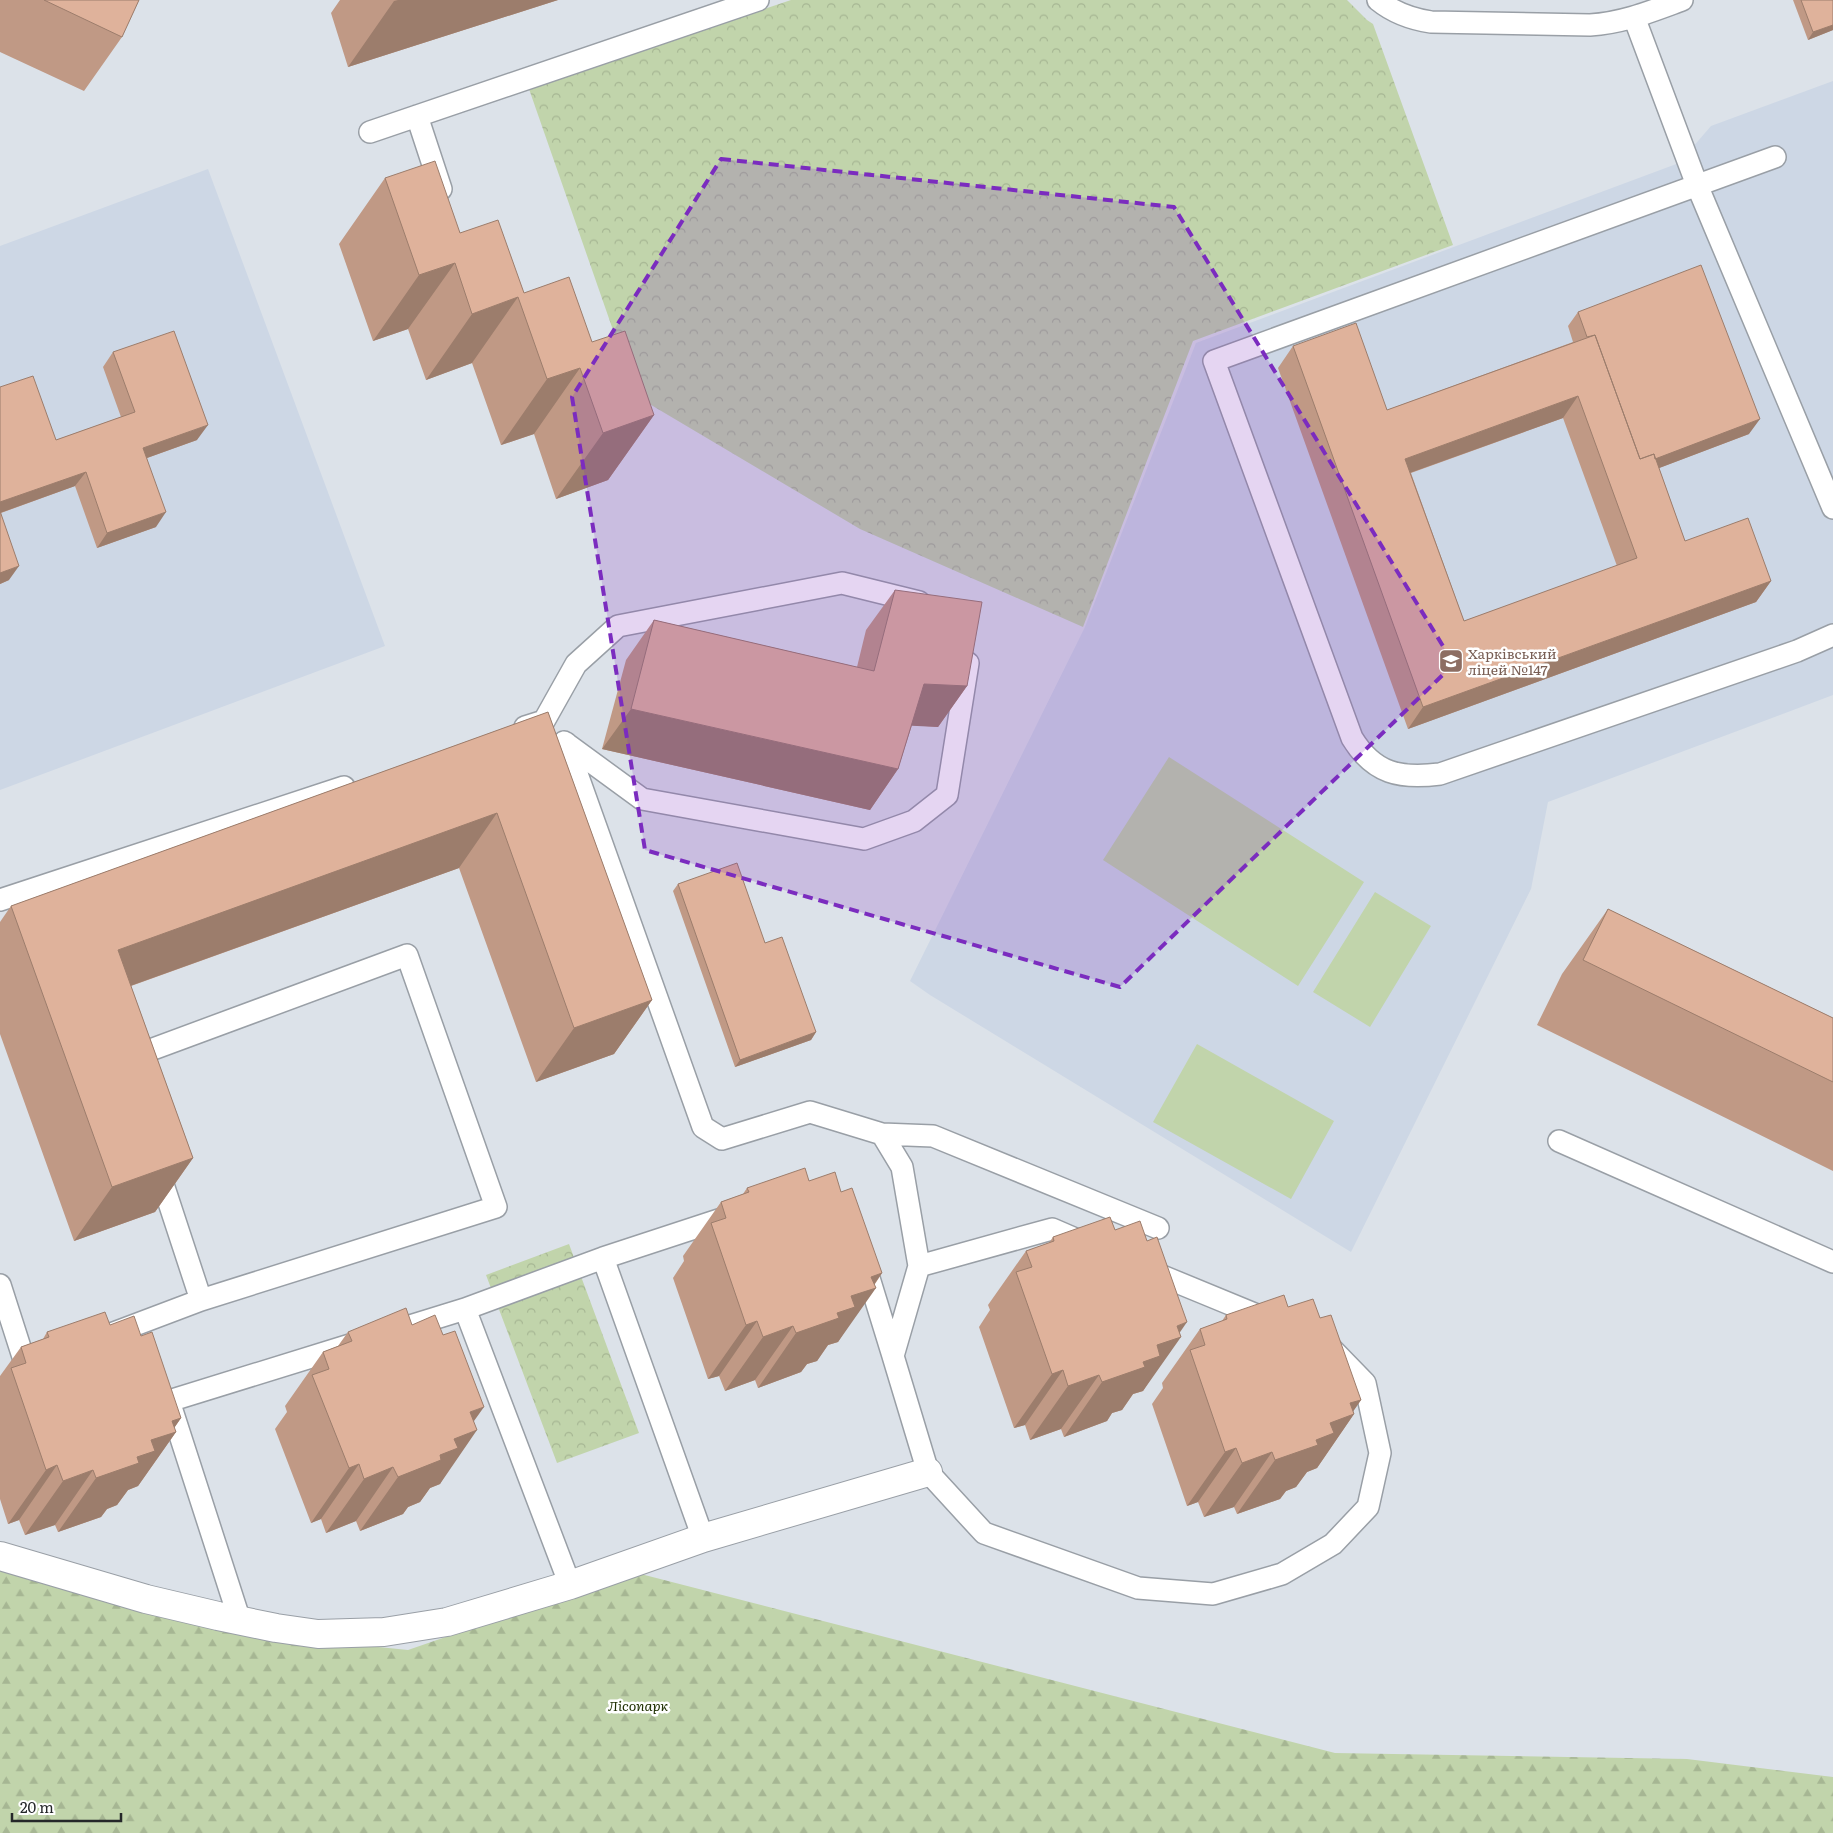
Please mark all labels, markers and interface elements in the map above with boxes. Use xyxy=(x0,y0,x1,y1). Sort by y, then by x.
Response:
place label: Харківський ліцей №147 xyxy=(1468,643,1557,679)
school or university icon: Харківський ліцей №147 xyxy=(1438,648,1464,674)
park label: Лісопарк xyxy=(608,1695,669,1715)
scale bar xyxy=(12,1790,121,1822)
text: 20 m xyxy=(20,1795,54,1818)

